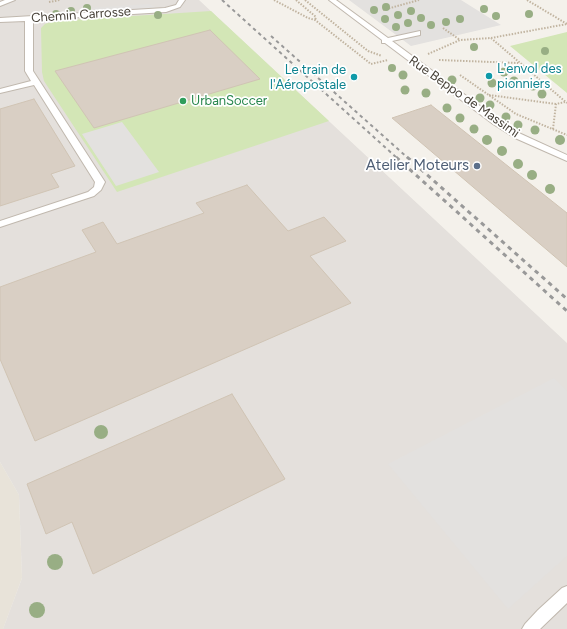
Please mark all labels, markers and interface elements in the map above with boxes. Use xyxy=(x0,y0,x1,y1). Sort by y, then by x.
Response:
street label: Chemin Carrosse xyxy=(31,4,131,26)
street label: Rue Beppo de Massimi xyxy=(406,53,522,141)
place label: L'envol des pionniers xyxy=(497,61,562,92)
place label: Le train de l'Aéropostale xyxy=(270,62,346,93)
marker: L'envol des pionniers xyxy=(484,71,494,81)
marker: Le train de l'Aéropostale xyxy=(349,72,359,82)
place label: UrbanSoccer xyxy=(191,93,267,109)
marker: UrbanSoccer xyxy=(178,96,188,106)
place label: Atelier Moteurs xyxy=(366,157,469,175)
marker: Atelier Moteurs xyxy=(472,161,482,171)

